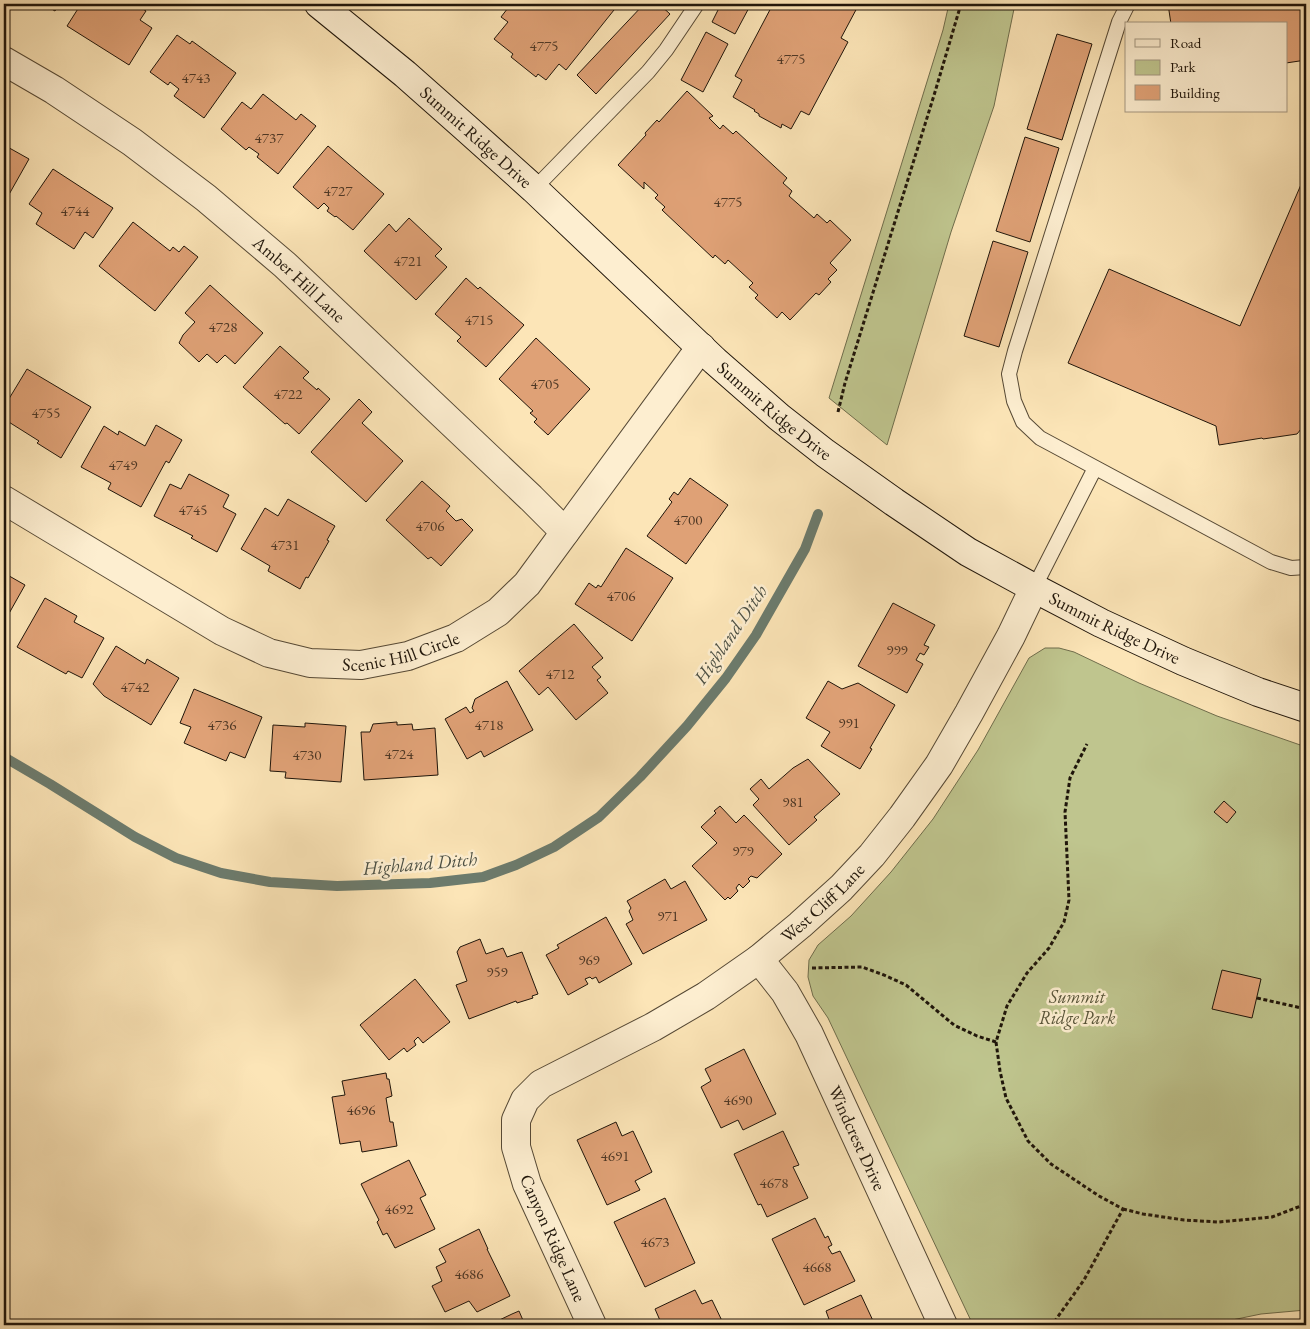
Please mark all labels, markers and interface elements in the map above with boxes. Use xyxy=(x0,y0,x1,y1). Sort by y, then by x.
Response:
legend xyxy=(1125,22,1288,112)
text: Road xyxy=(1170,33,1202,52)
house number: 4775 xyxy=(530,36,558,55)
house number: 4775 xyxy=(777,49,805,68)
text: Park xyxy=(1170,57,1197,76)
house number: 4743 xyxy=(182,68,210,87)
street label: Summit Ridge Drive xyxy=(415,81,537,193)
text: Building xyxy=(1170,83,1220,102)
house number: 4737 xyxy=(255,128,284,147)
house number: 4727 xyxy=(324,181,353,200)
house number: 4775 xyxy=(714,192,742,211)
house number: 4744 xyxy=(61,201,90,220)
street label: Amber Hill Lane xyxy=(247,230,351,327)
house number: 4721 xyxy=(394,251,422,270)
house number: 4715 xyxy=(465,310,493,329)
house number: 4728 xyxy=(209,317,237,336)
street label: Summit Ridge Drive xyxy=(712,356,837,465)
house number: 4705 xyxy=(531,374,559,393)
house number: 4722 xyxy=(274,384,303,403)
house number: 4755 xyxy=(32,403,60,422)
house number: 4749 xyxy=(109,455,137,474)
house number: 4745 xyxy=(179,500,207,519)
house number: 4700 xyxy=(674,510,702,529)
house number: 4706 xyxy=(416,516,444,535)
house number: 4731 xyxy=(271,535,299,554)
water label: Highland Ditch xyxy=(687,580,773,690)
house number: 4706 xyxy=(607,586,635,605)
street label: Summit Ridge Drive xyxy=(1045,586,1184,669)
street label: Scenic Hill Circle xyxy=(342,626,462,676)
house number: 999 xyxy=(886,640,908,659)
house number: 4712 xyxy=(546,664,575,683)
house number: 4742 xyxy=(121,677,150,696)
house number: 991 xyxy=(838,713,860,732)
house number: 4736 xyxy=(208,715,236,734)
house number: 4718 xyxy=(475,715,503,734)
house number: 4724 xyxy=(385,744,414,763)
house number: 4730 xyxy=(293,745,321,764)
house number: 981 xyxy=(782,792,804,811)
house number: 979 xyxy=(732,841,754,860)
water label: Highland Ditch xyxy=(361,846,478,881)
street label: West Cliff Lane xyxy=(776,858,869,947)
house number: 971 xyxy=(657,906,679,925)
house number: 969 xyxy=(578,950,600,969)
house number: 959 xyxy=(486,962,508,981)
park label: Summit Ridge Park xyxy=(1039,985,1115,1030)
street label: Windcrest Drive xyxy=(823,1082,891,1194)
house number: 4690 xyxy=(724,1090,752,1109)
house number: 4696 xyxy=(347,1100,375,1119)
house number: 4691 xyxy=(601,1146,629,1165)
street label: Canyon Ridge Lane xyxy=(515,1170,592,1305)
house number: 4678 xyxy=(760,1173,788,1192)
house number: 4692 xyxy=(385,1199,414,1218)
house number: 4673 xyxy=(641,1232,669,1251)
house number: 4668 xyxy=(803,1257,831,1276)
house number: 4686 xyxy=(455,1264,483,1283)

